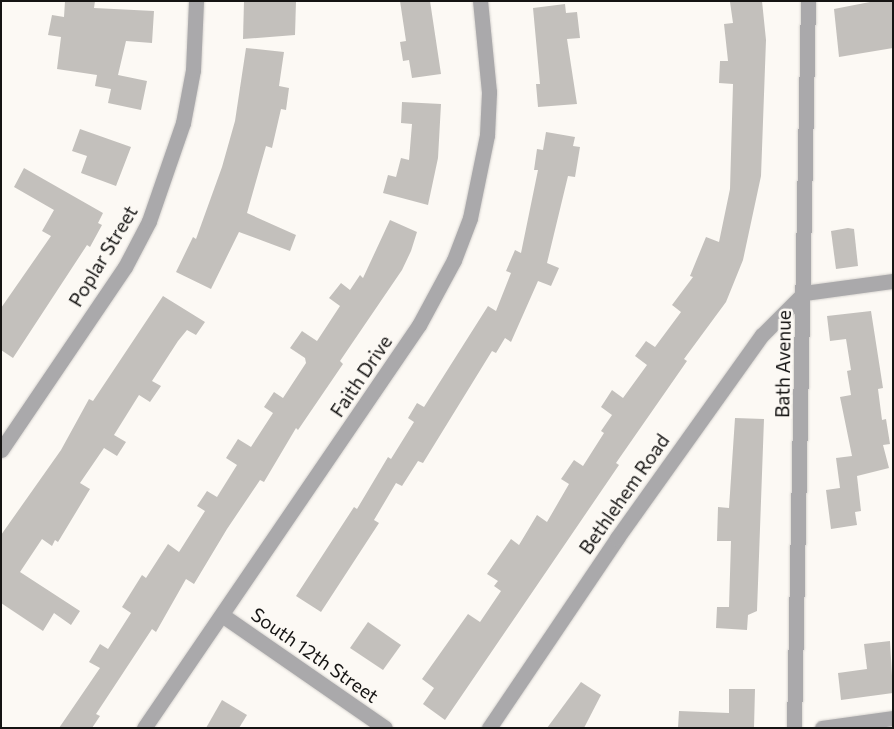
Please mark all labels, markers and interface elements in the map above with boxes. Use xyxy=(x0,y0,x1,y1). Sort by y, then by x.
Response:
street label: Poplar Street xyxy=(64,201,142,311)
street label: Bath Avenue xyxy=(771,310,795,418)
street label: Faith Drive xyxy=(325,331,397,421)
street label: Bethlehem Road xyxy=(574,430,674,558)
street label: South 12th Street xyxy=(247,603,383,707)

